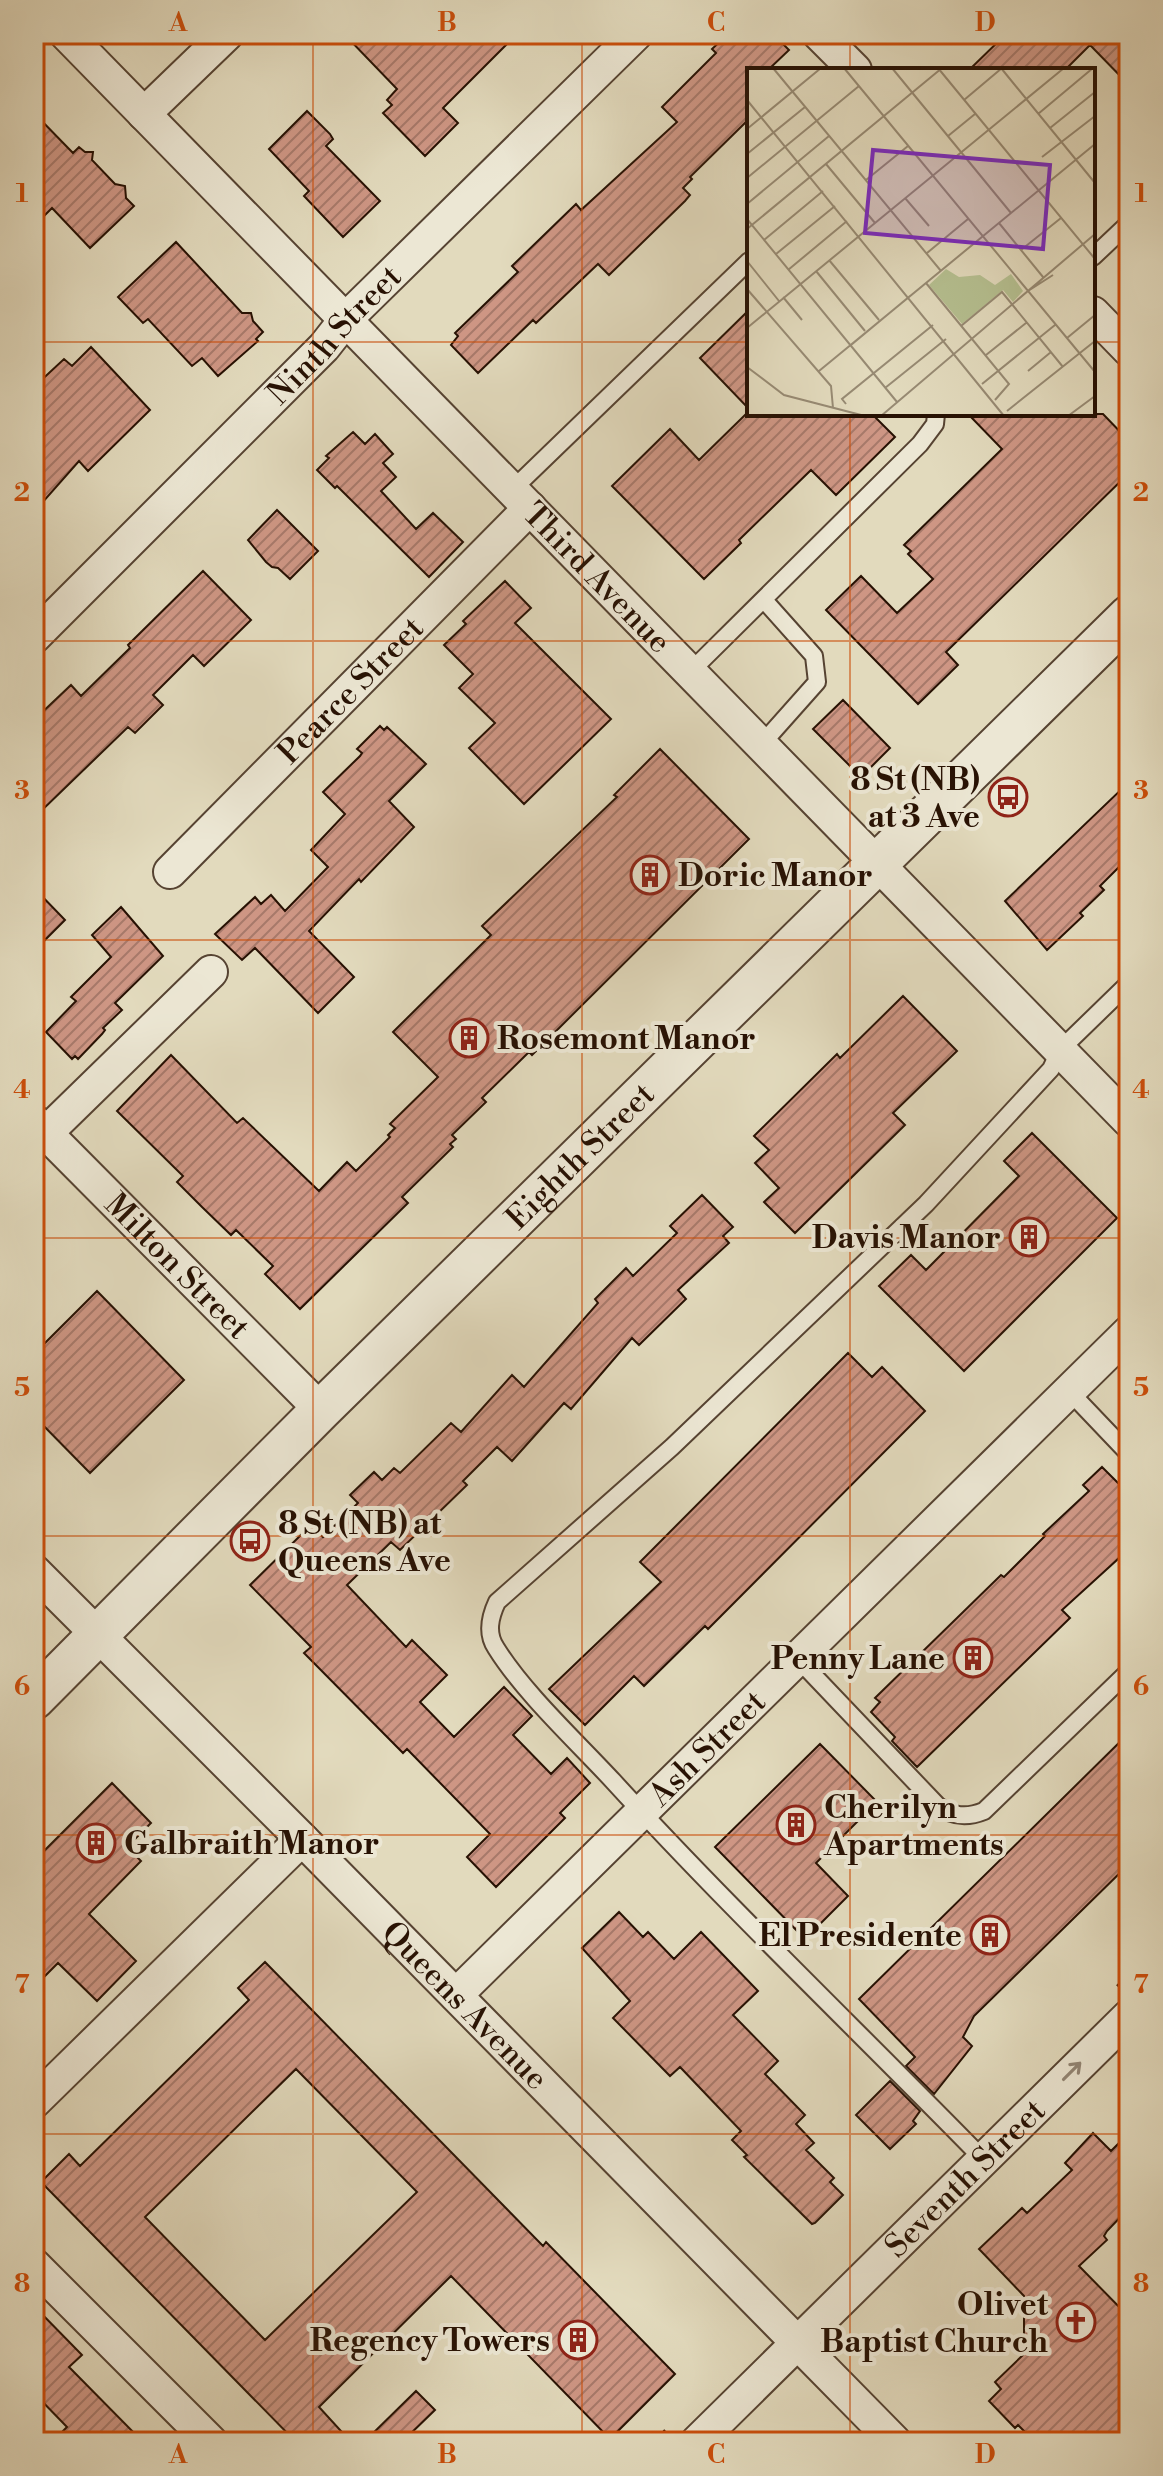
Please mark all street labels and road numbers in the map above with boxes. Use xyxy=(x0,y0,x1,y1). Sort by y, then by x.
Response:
street label: Ninth Street xyxy=(259,257,410,413)
street label: Third Avenue xyxy=(514,494,679,662)
street label: Pearce Street xyxy=(269,609,432,773)
street label: Eighth Street xyxy=(498,1075,663,1238)
street label: Milton Street xyxy=(96,1185,258,1348)
street label: Ash Street xyxy=(640,1682,774,1816)
street label: Queens Avenue xyxy=(373,1913,556,2099)
street label: Seventh Street xyxy=(877,2091,1054,2266)

